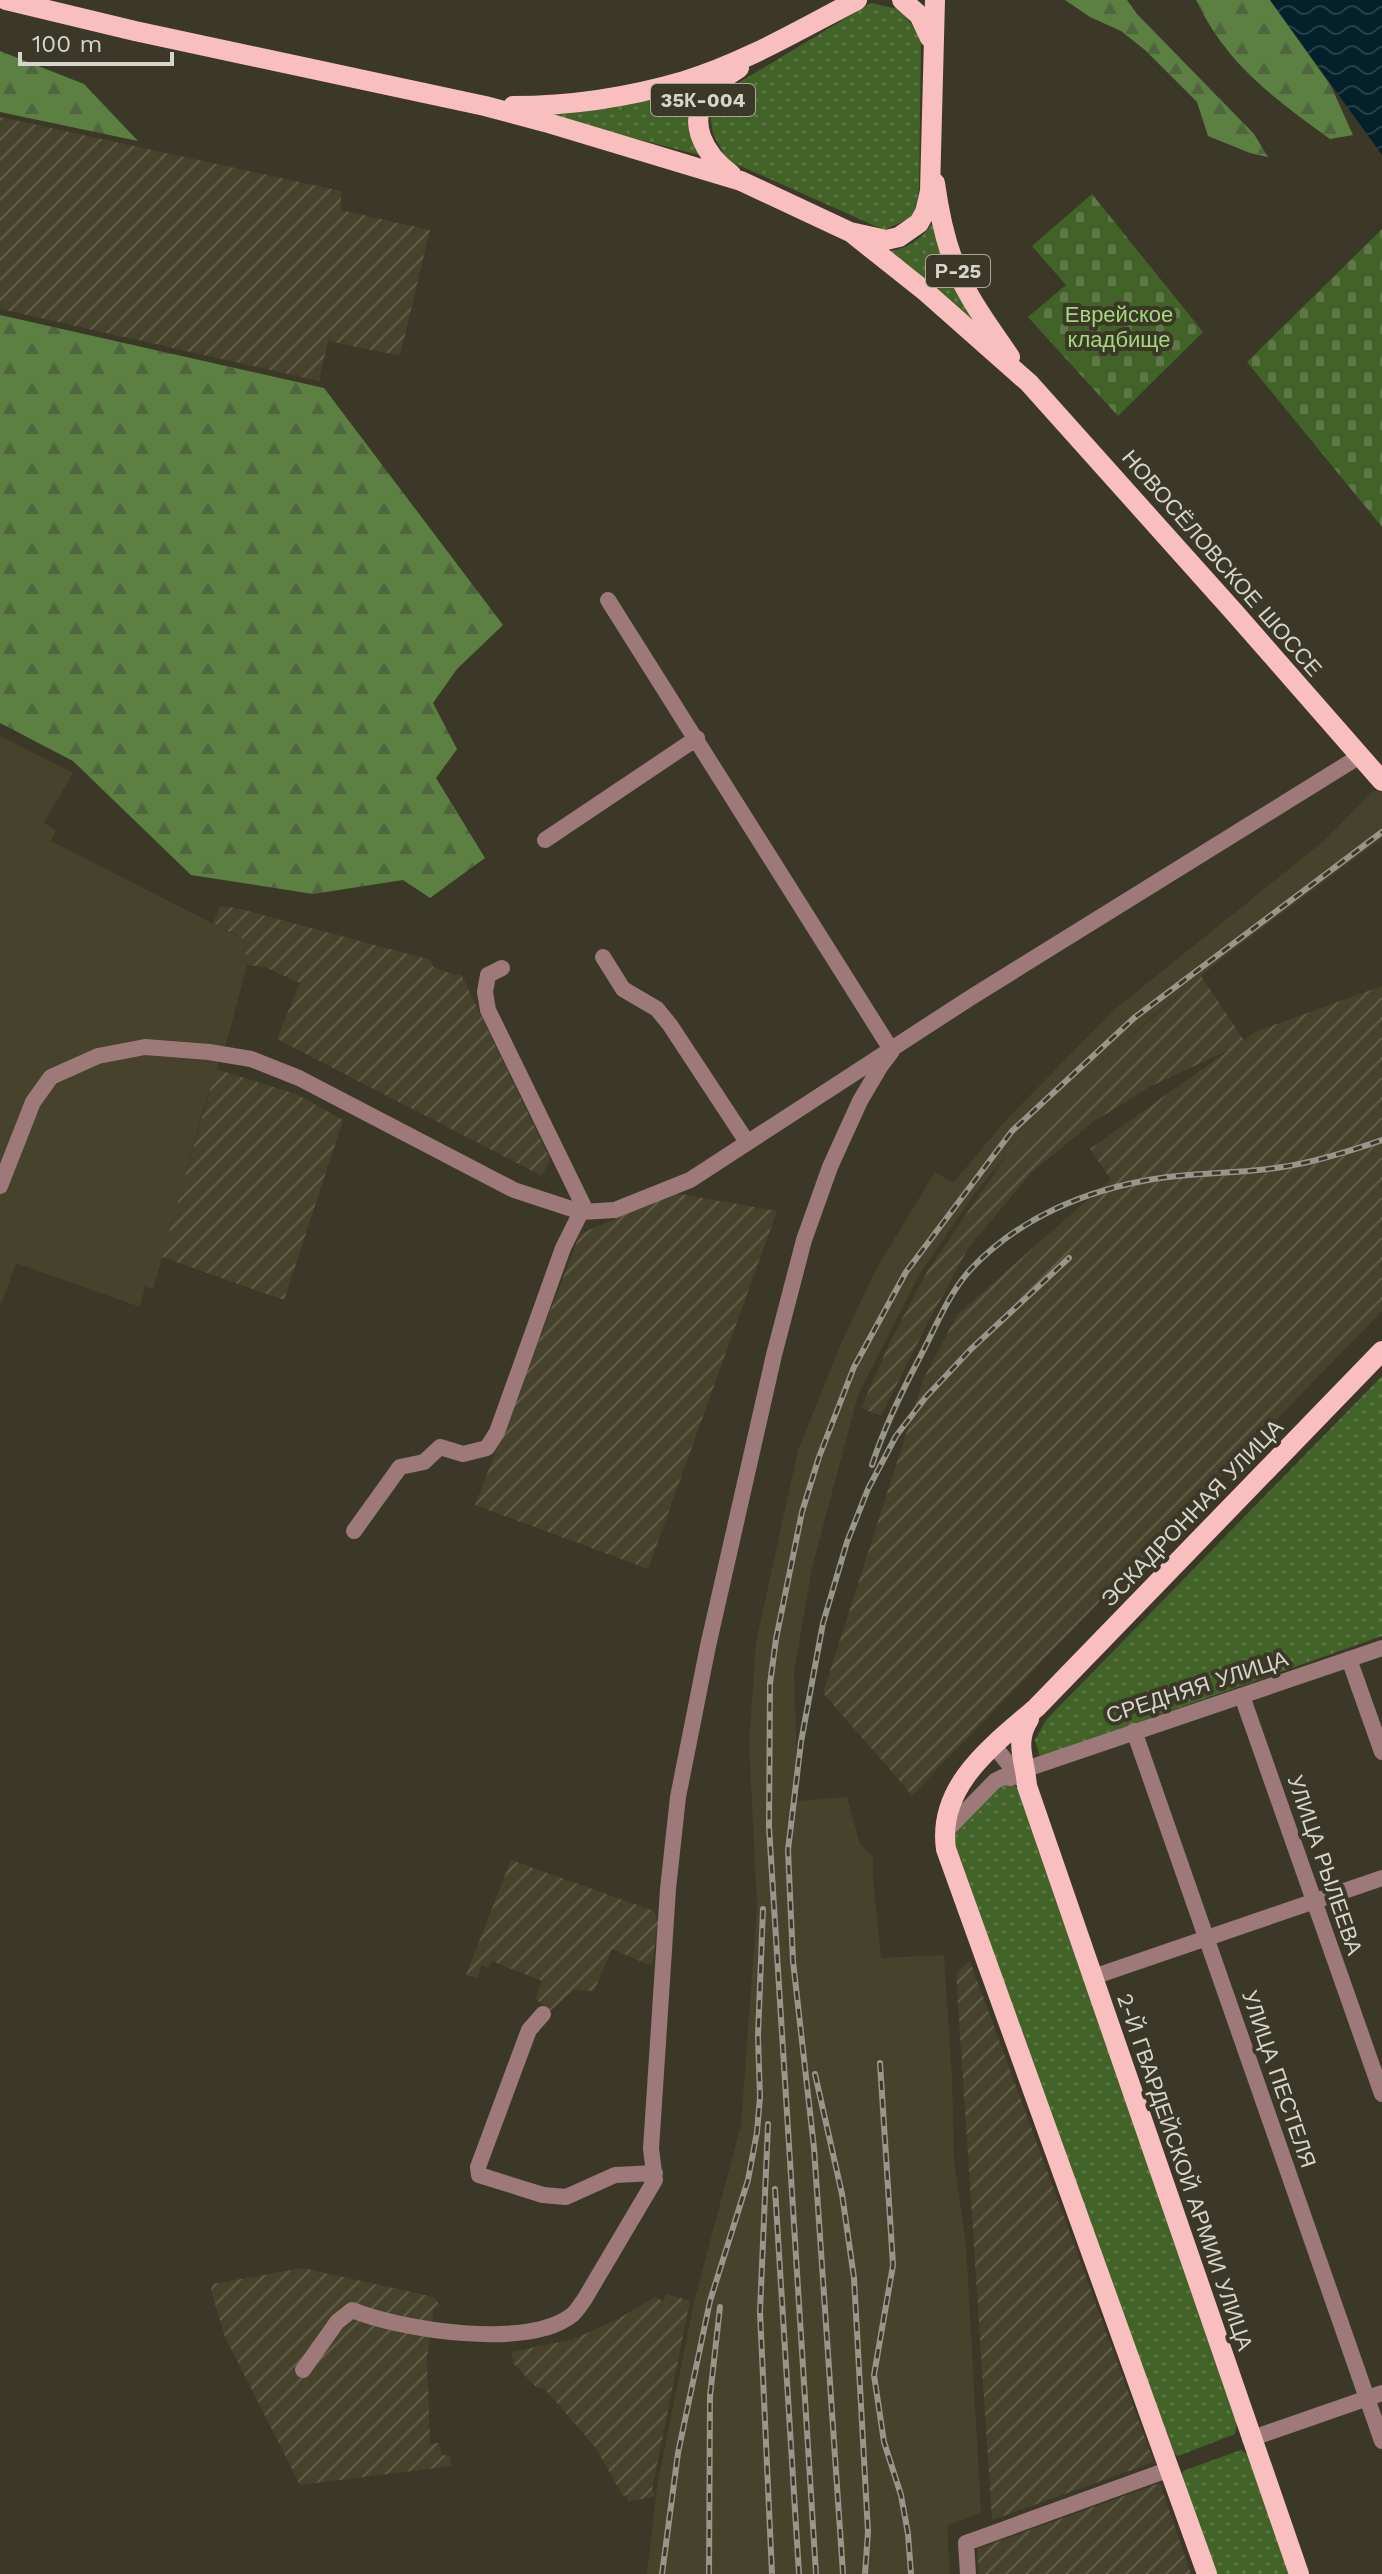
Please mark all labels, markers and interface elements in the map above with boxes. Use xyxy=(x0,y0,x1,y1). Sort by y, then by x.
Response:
scale bar xyxy=(20,16,172,66)
text: 100 m xyxy=(32,30,102,58)
road number: 35К-004 xyxy=(651,84,755,116)
road number: Р-25 xyxy=(926,255,990,287)
park label: Еврейское кладбище xyxy=(1065,302,1173,352)
street label: НОВОСЁЛОВСКОЕ ШОССЕ xyxy=(1117,445,1327,681)
street label: ЭСКАДРОННАЯ УЛИЦА xyxy=(1096,1414,1288,1612)
street label: СРЕДНЯЯ УЛИЦА xyxy=(1103,1646,1291,1728)
street label: УЛИЦА РЫЛЕЕВА xyxy=(1282,1772,1368,1958)
street label: УЛИЦА ПЕСТЕЛЯ xyxy=(1237,1987,1321,2171)
street label: 2-Й ГВАРДЕЙСКОЙ АРМИИ УЛИЦА xyxy=(1112,1990,1258,2354)

